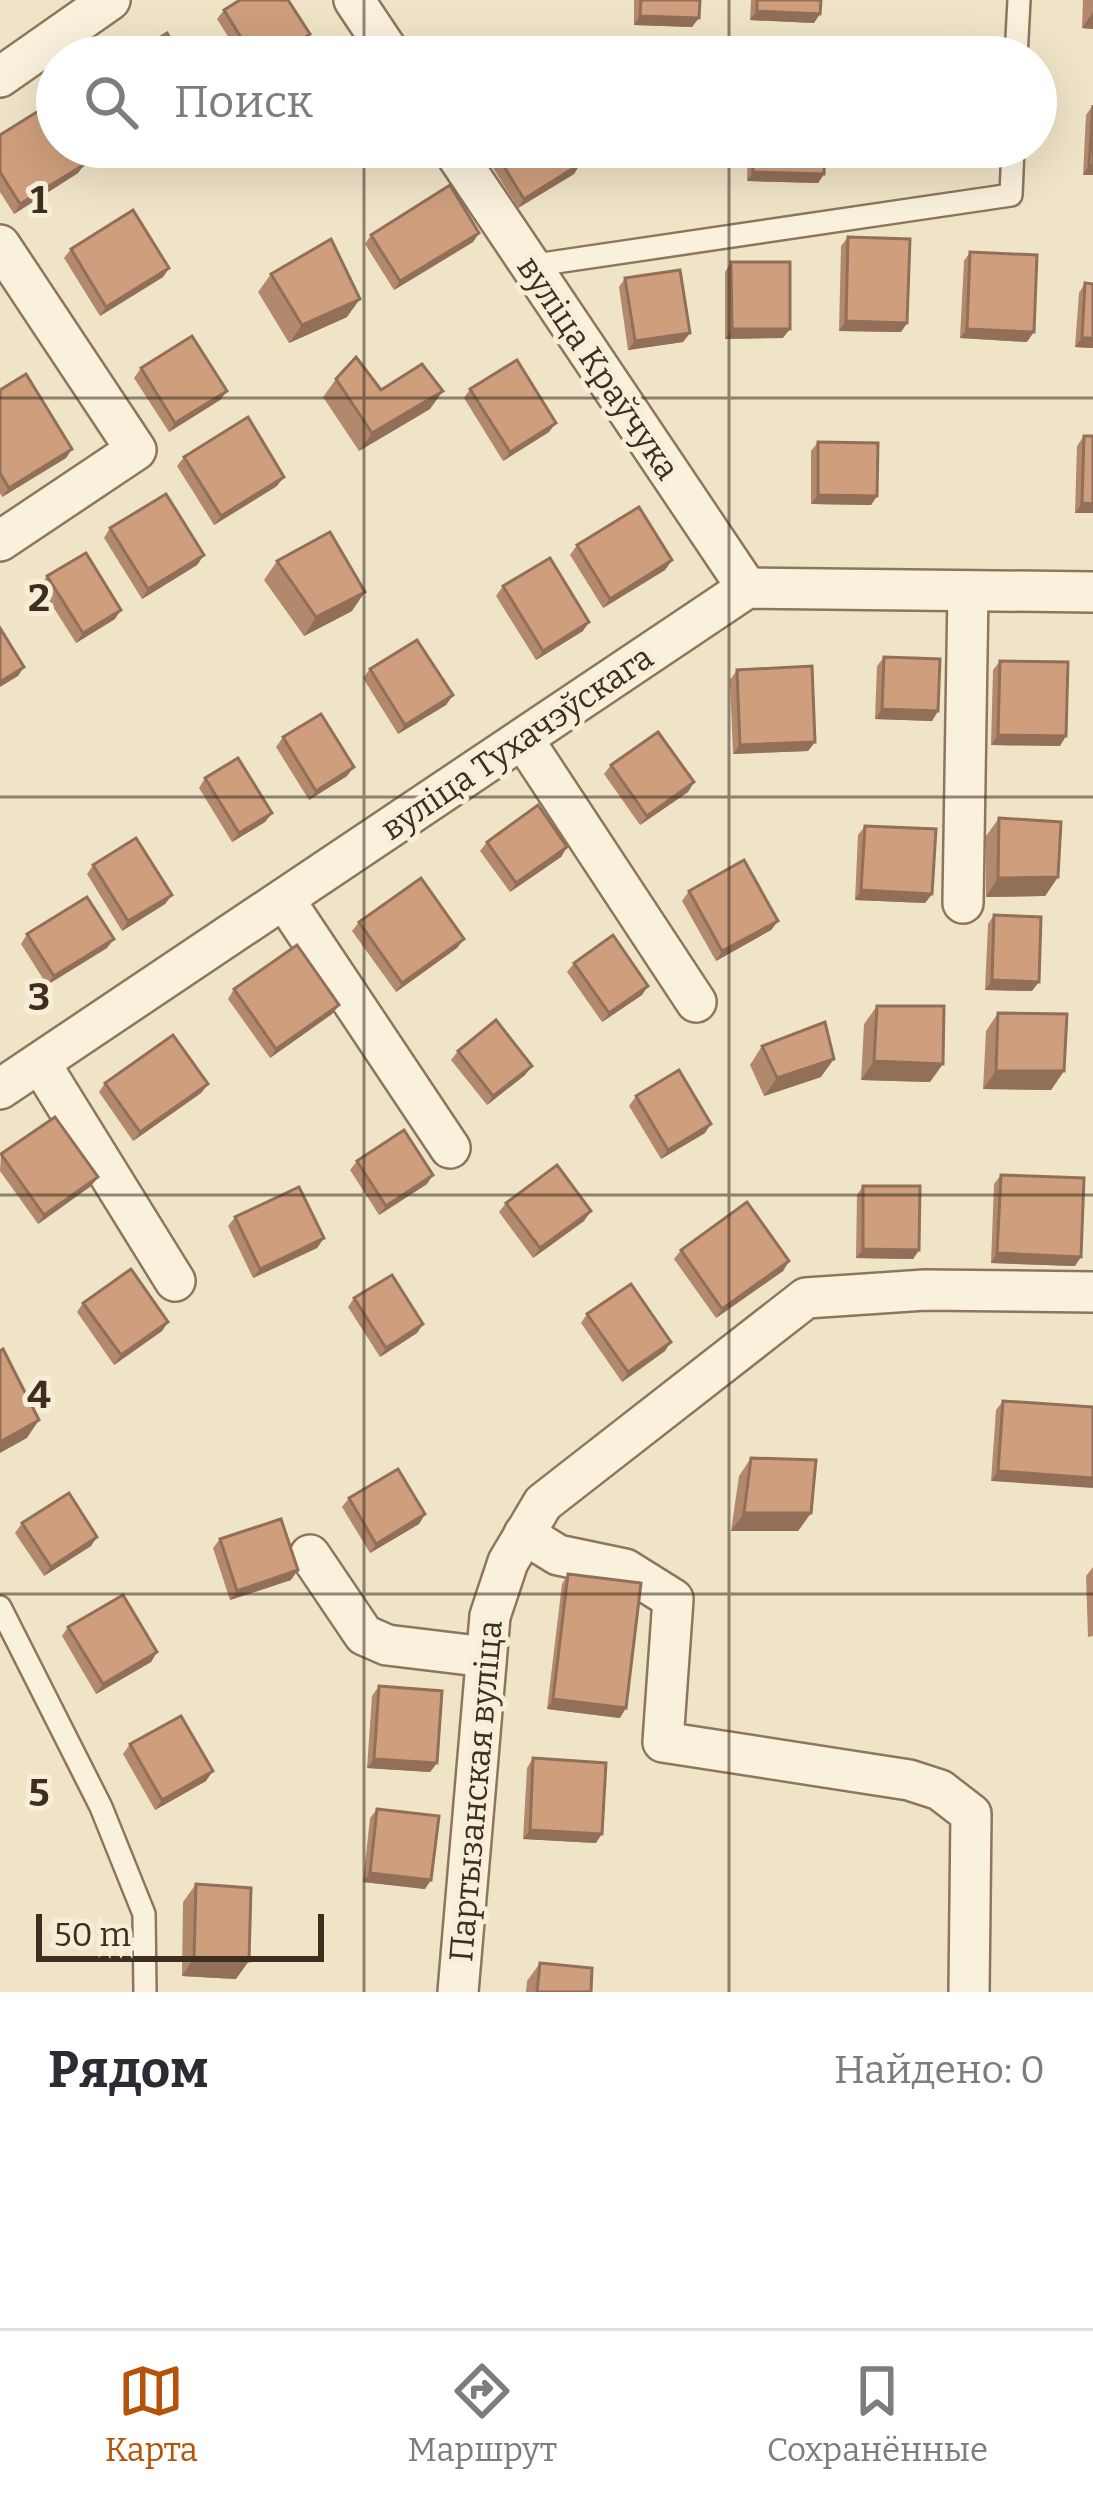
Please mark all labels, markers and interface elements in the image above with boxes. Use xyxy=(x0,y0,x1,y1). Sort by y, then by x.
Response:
search box xyxy=(36,36,1057,168)
icon: search xyxy=(78,69,144,135)
text: Поиск xyxy=(174,75,313,129)
text: 1 xyxy=(31,177,48,223)
street label: вуліца Краўчука xyxy=(508,249,688,487)
text: 2 xyxy=(28,575,50,621)
street label: вуліца Тухачэўскага xyxy=(373,637,661,849)
text: 3 xyxy=(28,974,50,1020)
text: 4 xyxy=(27,1372,51,1418)
street label: Партызанская вуліца xyxy=(441,1619,511,1963)
text: 5 xyxy=(28,1770,50,1816)
scale bar xyxy=(36,1908,324,1961)
text: 50 m xyxy=(54,1915,131,1955)
text: Рядом xyxy=(48,2039,208,2101)
text: Найдено: 0 xyxy=(834,2047,1045,2093)
tab: Карта xyxy=(105,2358,198,2470)
tab: Маршрут xyxy=(408,2358,557,2470)
tab: Сохранённые xyxy=(767,2358,988,2470)

